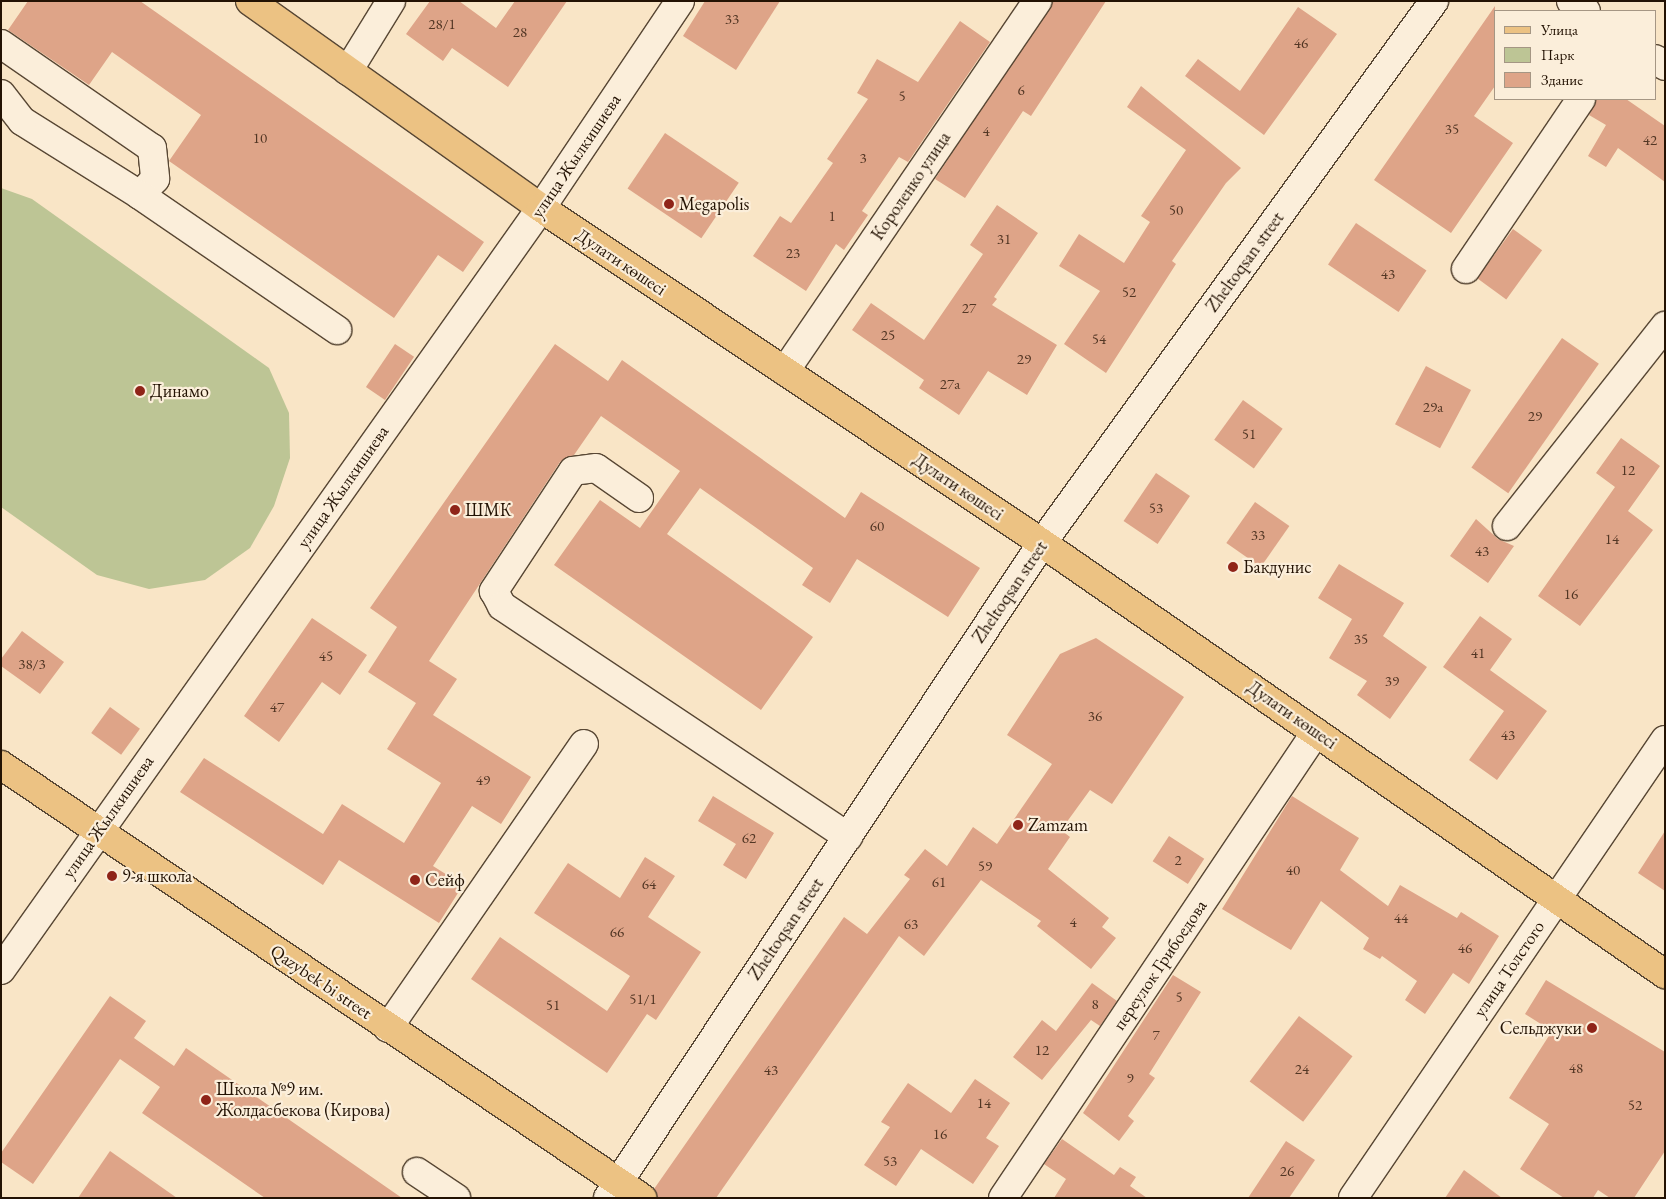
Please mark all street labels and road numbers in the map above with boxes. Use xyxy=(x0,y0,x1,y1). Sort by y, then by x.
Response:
street label: улица Жылкишиева xyxy=(527,90,625,222)
street label: Короленко улица xyxy=(867,128,955,244)
street label: Zheltoqsan street xyxy=(1201,208,1289,316)
street label: Дулати көшесі xyxy=(572,224,670,300)
street label: улица Жылкишиева xyxy=(293,421,393,553)
street label: Дулати көшесі xyxy=(909,449,1007,525)
street label: Zheltoqsan street xyxy=(968,537,1052,647)
street label: Дулати көшесі xyxy=(1243,676,1341,754)
street label: улица Жылкишиева xyxy=(58,751,158,883)
street label: Zheltoqsan street xyxy=(744,874,828,984)
street label: переулок Грибоедова xyxy=(1108,896,1212,1034)
street label: улица Толстого xyxy=(1469,917,1549,1021)
street label: Qazybek bi street xyxy=(266,940,376,1024)

